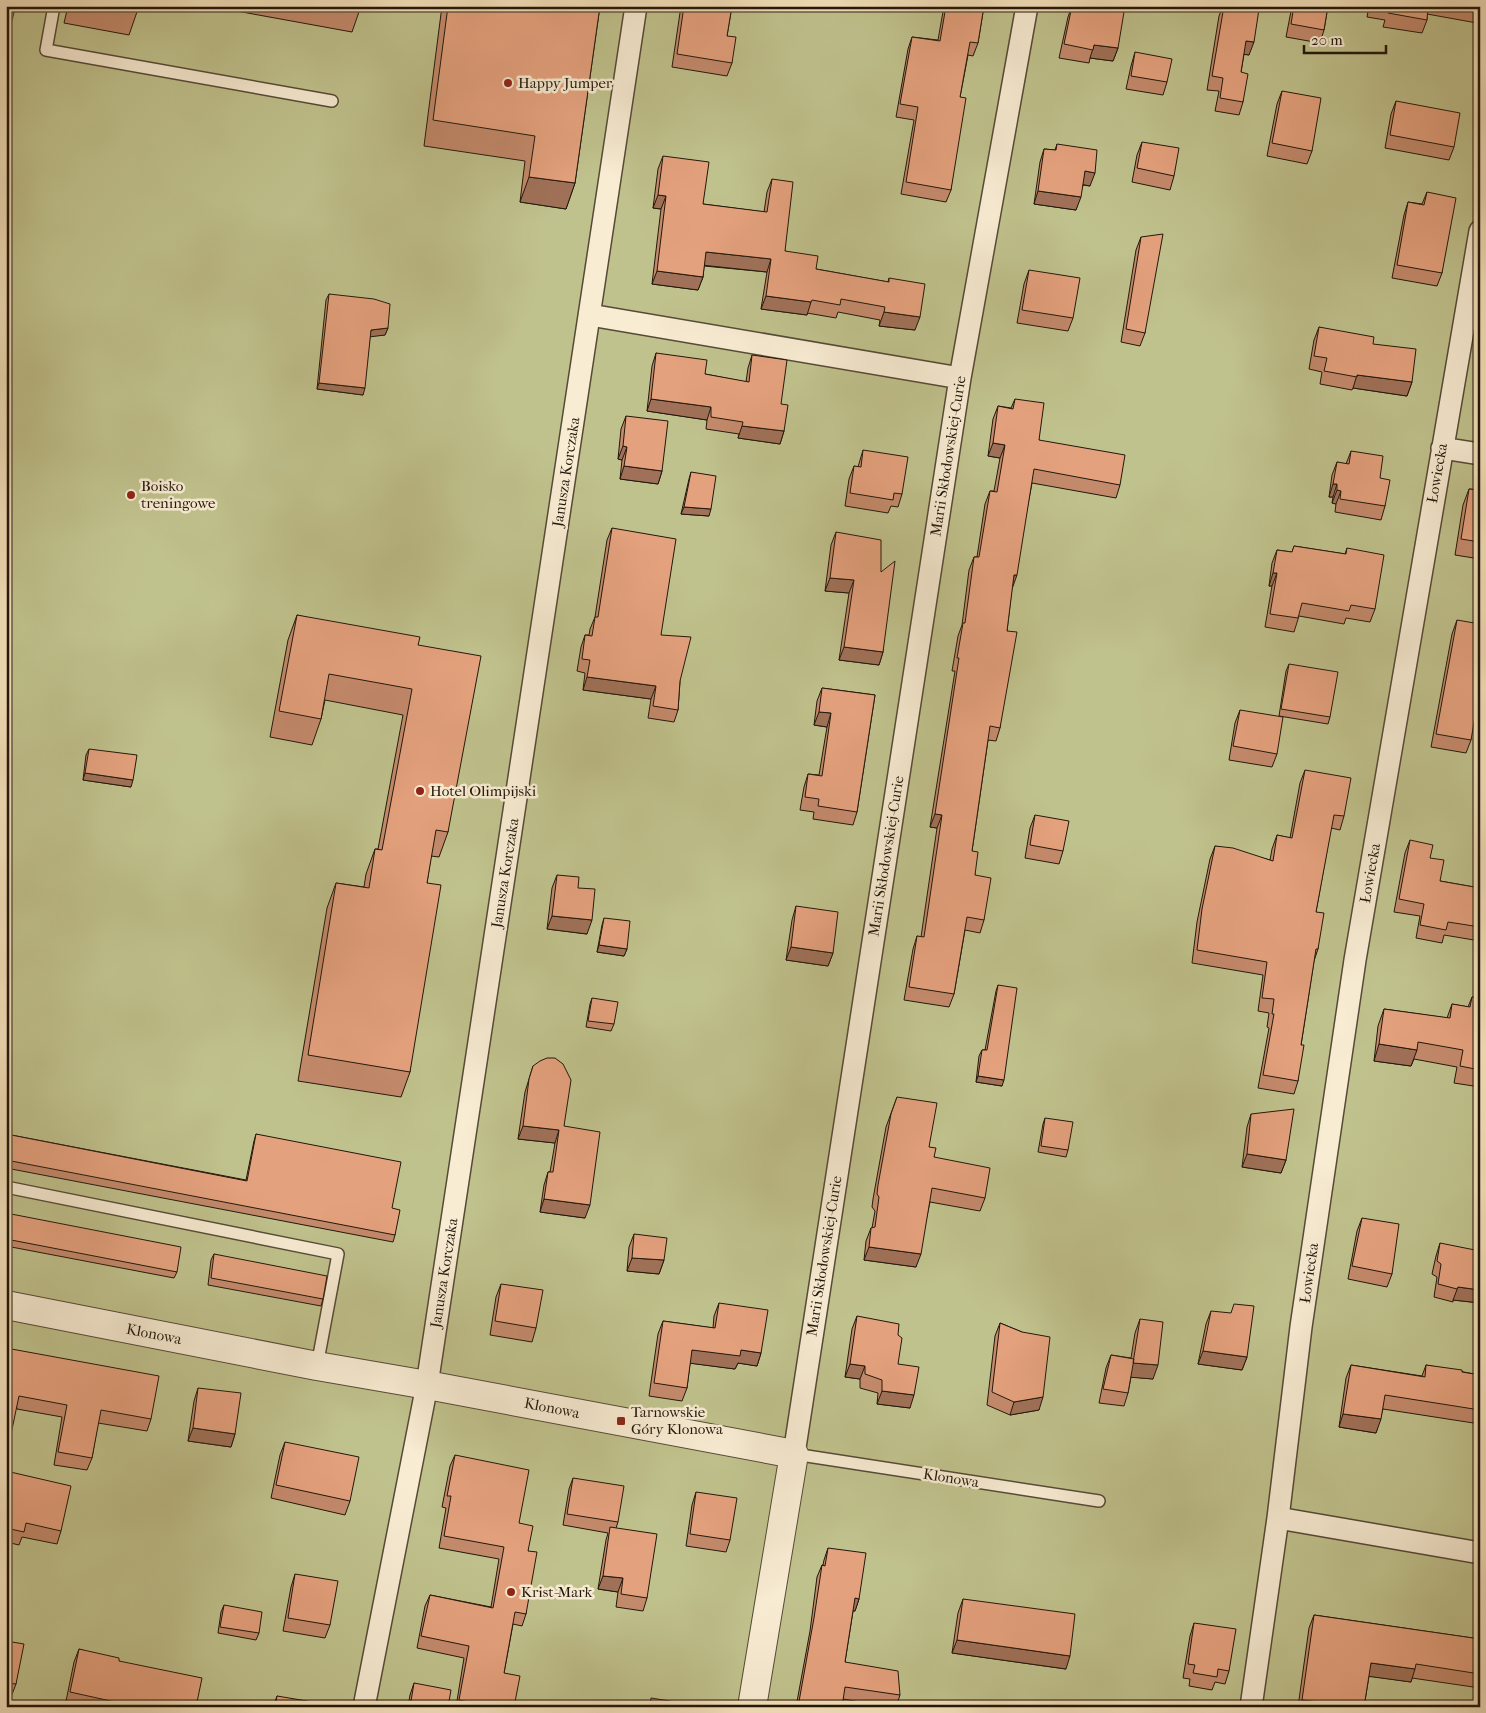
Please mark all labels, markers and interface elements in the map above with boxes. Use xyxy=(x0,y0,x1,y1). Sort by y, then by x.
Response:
scale bar xyxy=(1304,22,1386,54)
text: 20 m xyxy=(1311,31,1343,49)
place label: Happy Jumper xyxy=(518,74,613,92)
marker: Happy Jumper xyxy=(502,77,514,89)
street label: Marii Skłodowskiej-Curie xyxy=(926,374,970,538)
street label: Janusza Korczaka xyxy=(548,415,584,529)
street label: Łowiecka xyxy=(1423,441,1451,504)
place label: Boisko treningowe xyxy=(141,477,216,512)
marker: Boisko treningowe xyxy=(125,489,137,501)
street label: Marii Skłodowskiej-Curie xyxy=(864,774,908,938)
place label: Hotel Olimpijski xyxy=(430,782,537,800)
marker: Hotel Olimpijski xyxy=(414,785,426,797)
street label: Janusza Korczaka xyxy=(487,816,523,930)
street label: Łowiecka xyxy=(1356,841,1384,904)
street label: Marii Skłodowskiej-Curie xyxy=(802,1174,846,1338)
street label: Janusza Korczaka xyxy=(426,1216,462,1330)
street label: Łowiecka xyxy=(1296,1241,1322,1304)
street label: Klonowa xyxy=(125,1320,184,1348)
street label: Klonowa xyxy=(523,1394,582,1422)
place label: Tarnowskie Góry Klonowa xyxy=(631,1403,724,1438)
marker: Tarnowskie Góry Klonowa xyxy=(615,1415,627,1427)
street label: Klonowa xyxy=(922,1465,981,1491)
place label: Krist-Mark xyxy=(521,1583,592,1601)
marker: Krist-Mark xyxy=(505,1586,517,1598)

